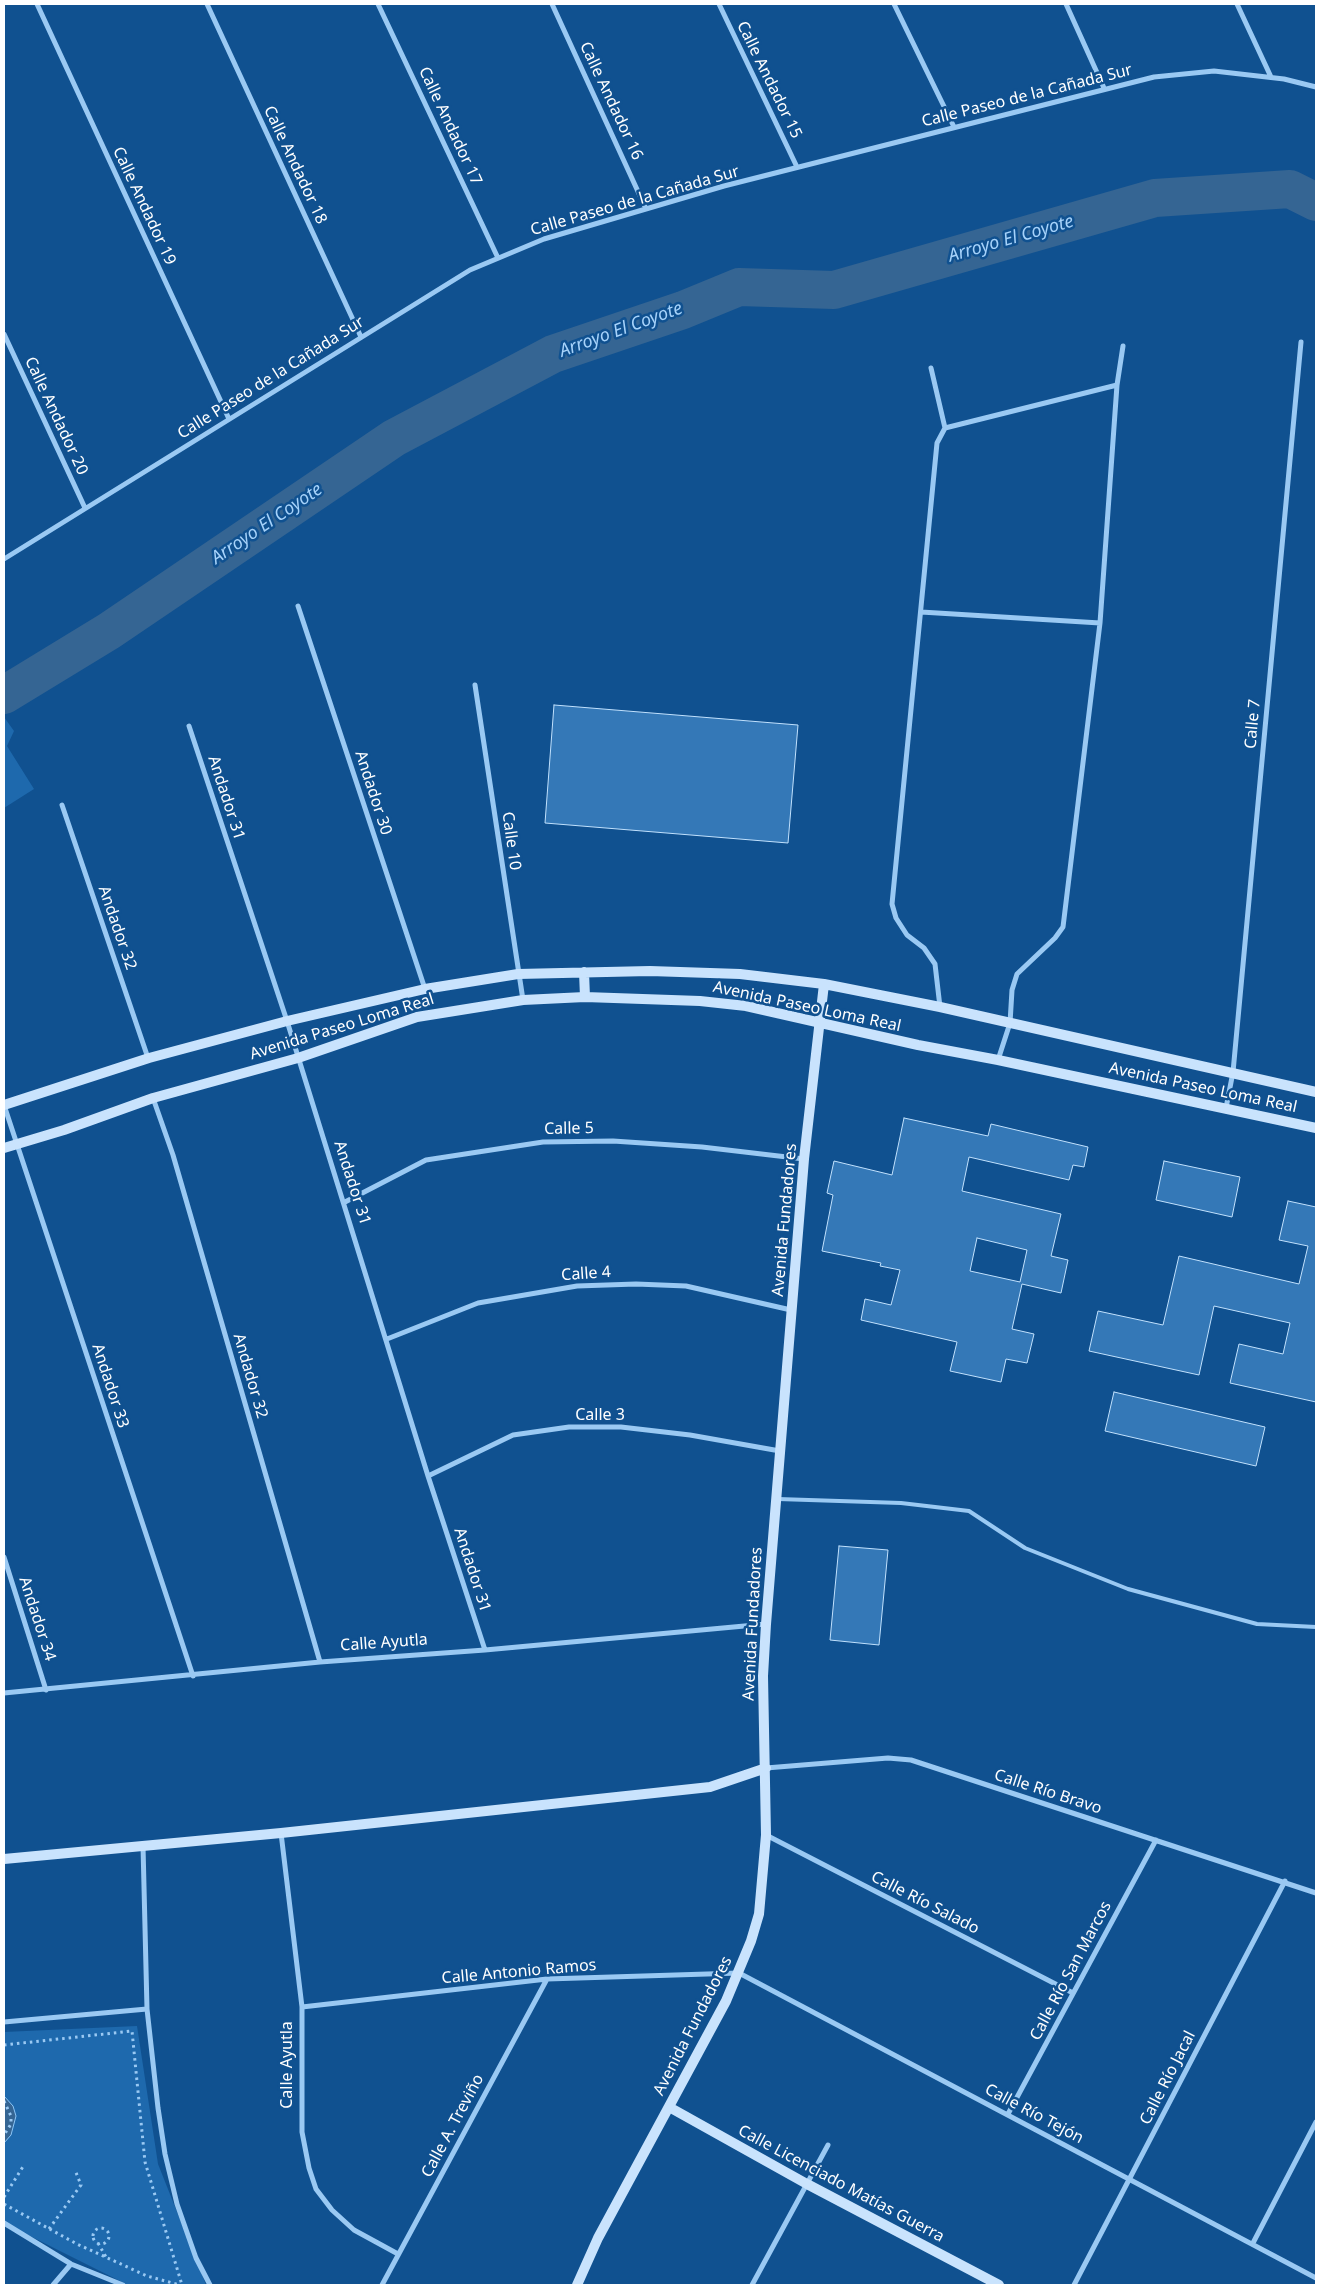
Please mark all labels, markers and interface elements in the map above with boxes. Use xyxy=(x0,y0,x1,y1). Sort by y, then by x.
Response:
street label: Calle Andador 15 xyxy=(732,18,806,142)
street label: Calle Andador 16 xyxy=(575,39,647,163)
street label: Calle Paseo de la Cañada Sur xyxy=(920,61,1134,131)
street label: Calle Andador 17 xyxy=(414,64,486,188)
street label: Calle Andador 18 xyxy=(259,103,331,227)
street label: Calle Andador 19 xyxy=(108,144,180,268)
street label: Calle Paseo de la Cañada Sur xyxy=(528,162,742,240)
water label: Arroyo El Coyote xyxy=(946,211,1076,267)
water label: Arroyo El Coyote xyxy=(556,298,686,362)
street label: Calle Paseo de la Cañada Sur xyxy=(174,313,368,443)
street label: Calle Andador 20 xyxy=(20,354,92,478)
water label: Arroyo El Coyote xyxy=(207,479,327,569)
street label: Calle 7 xyxy=(1241,698,1265,750)
street label: Andador 30 xyxy=(350,748,396,838)
street label: Andador 31 xyxy=(203,753,249,843)
street label: Calle 10 xyxy=(497,811,525,871)
street label: Andador 32 xyxy=(94,883,140,973)
street label: Avenida Paseo Loma Real xyxy=(711,978,903,1036)
street label: Avenida Paseo Loma Real xyxy=(247,990,437,1064)
street label: Avenida Paseo Loma Real xyxy=(1107,1059,1299,1117)
street label: Calle 5 xyxy=(544,1119,594,1139)
street label: Andador 31 xyxy=(329,1138,375,1228)
street label: Avenida Fundadores xyxy=(769,1143,801,1297)
street label: Calle 4 xyxy=(561,1263,611,1285)
street label: Andador 32 xyxy=(229,1331,271,1421)
street label: Andador 33 xyxy=(87,1341,133,1431)
street label: Calle 3 xyxy=(575,1405,625,1425)
street label: Andador 31 xyxy=(449,1525,495,1615)
street label: Avenida Fundadores xyxy=(739,1547,767,1701)
street label: Andador 34 xyxy=(14,1574,60,1664)
street label: Calle Ayutla xyxy=(340,1630,428,1656)
street label: Calle Río Bravo xyxy=(992,1766,1104,1818)
street label: Calle Río Salado xyxy=(868,1867,982,1939)
street label: Calle Río San Marcos xyxy=(1026,1898,1116,2044)
street label: Avenida Fundadores xyxy=(650,1953,736,2099)
street label: Calle Antonio Ramos xyxy=(441,1956,597,1988)
street label: Calle Ayutla xyxy=(277,2021,297,2109)
street label: Calle Río Jacal xyxy=(1136,2028,1200,2128)
street label: Calle A. Treviño xyxy=(418,2071,488,2181)
street label: Calle Río Tejón xyxy=(981,2080,1087,2148)
street label: Calle Licenciado Matías Guerra xyxy=(735,2121,947,2247)

